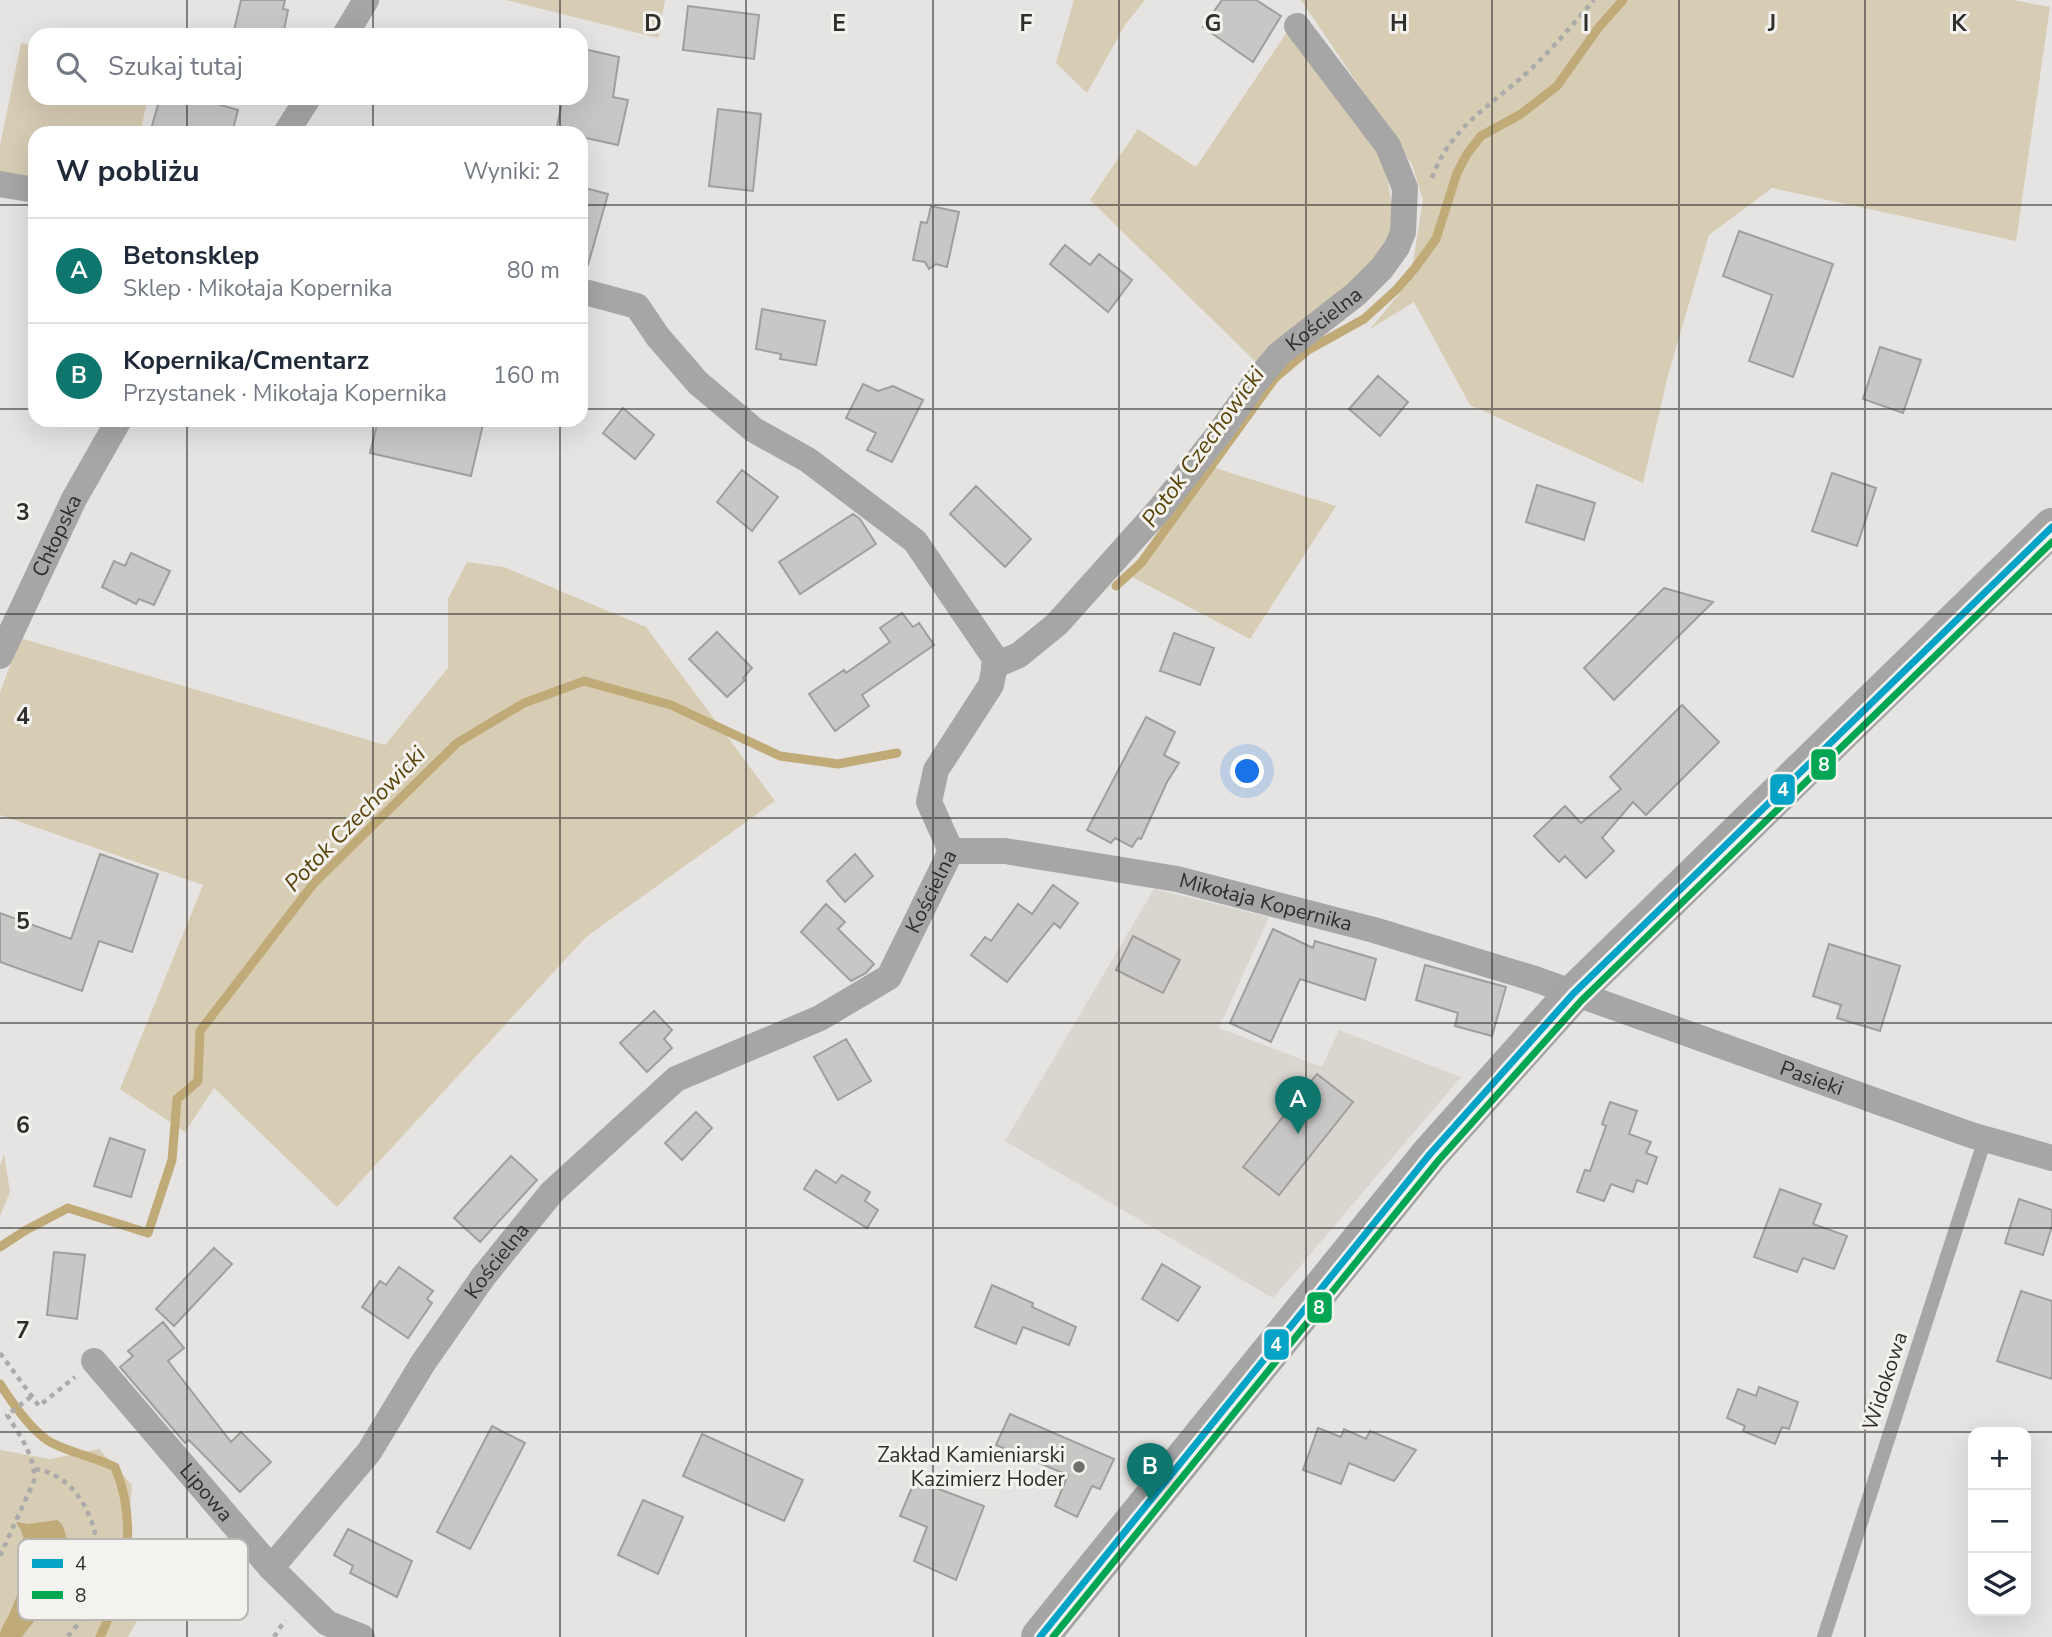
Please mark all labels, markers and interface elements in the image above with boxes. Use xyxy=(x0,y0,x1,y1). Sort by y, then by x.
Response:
text: D xyxy=(644,8,662,39)
text: E xyxy=(832,8,846,39)
text: F xyxy=(1020,8,1033,39)
text: G xyxy=(1205,8,1221,39)
text: H xyxy=(1390,8,1408,39)
text: I xyxy=(1583,8,1589,39)
text: J xyxy=(1767,8,1776,39)
text: K xyxy=(1951,8,1967,39)
search box xyxy=(28,28,588,105)
icon: search xyxy=(52,48,90,86)
text: Szukaj tutaj xyxy=(108,49,243,84)
text: W pobliżu xyxy=(56,151,200,192)
text: Wyniki: 2 xyxy=(463,156,560,187)
text: Betonsklep xyxy=(123,238,259,273)
text: A xyxy=(70,255,88,286)
text: 80 m xyxy=(507,255,560,286)
text: Sklep · Mikołaja Kopernika xyxy=(123,273,392,304)
street label: Kościelna xyxy=(1280,280,1368,358)
text: Kopernika/Cmentarz xyxy=(123,343,369,378)
text: B xyxy=(71,360,87,391)
text: 160 m xyxy=(493,360,560,391)
water label: Potok Czechowicki xyxy=(1134,360,1272,533)
text: Przystanek · Mikołaja Kopernika xyxy=(123,378,447,409)
street label: Chłopska xyxy=(25,490,88,581)
text: 3 xyxy=(16,497,30,528)
text: 4 xyxy=(16,701,30,732)
water label: Potok Czechowicki xyxy=(277,739,433,899)
line badge: 8 xyxy=(1810,748,1837,781)
text: 8 xyxy=(1818,752,1830,778)
your location xyxy=(1230,754,1264,788)
line badge: 4 xyxy=(1769,773,1796,806)
text: 4 xyxy=(1777,777,1789,803)
street label: Kościelna xyxy=(899,845,963,938)
street label: Mikołaja Kopernika xyxy=(1176,866,1355,938)
text: 5 xyxy=(16,906,30,937)
street label: Pasieki xyxy=(1776,1054,1847,1102)
pin: A xyxy=(1275,1076,1321,1134)
text: 6 xyxy=(16,1110,30,1141)
street label: Kościelna xyxy=(458,1217,536,1304)
line badge: 8 xyxy=(1306,1291,1333,1324)
text: 8 xyxy=(1313,1295,1325,1321)
text: 7 xyxy=(16,1315,30,1346)
line badge: 4 xyxy=(1263,1328,1290,1361)
street label: Widokowa xyxy=(1856,1328,1914,1434)
text: 4 xyxy=(1270,1332,1282,1358)
map controls xyxy=(1968,1427,2031,1616)
button: + xyxy=(1968,1427,2031,1490)
place label: Zakład Kamieniarski Kazimierz Hoder xyxy=(877,1441,1065,1493)
pin: B xyxy=(1127,1443,1173,1501)
street label: Lipowa xyxy=(173,1457,239,1528)
marker: Zakład Kamieniarski Kazimierz Hoder xyxy=(1071,1459,1087,1475)
button: − xyxy=(1968,1490,2031,1553)
legend xyxy=(18,1539,248,1620)
text: 4 xyxy=(75,1551,86,1577)
button: layers xyxy=(1968,1553,2031,1616)
text: 8 xyxy=(75,1583,86,1609)

